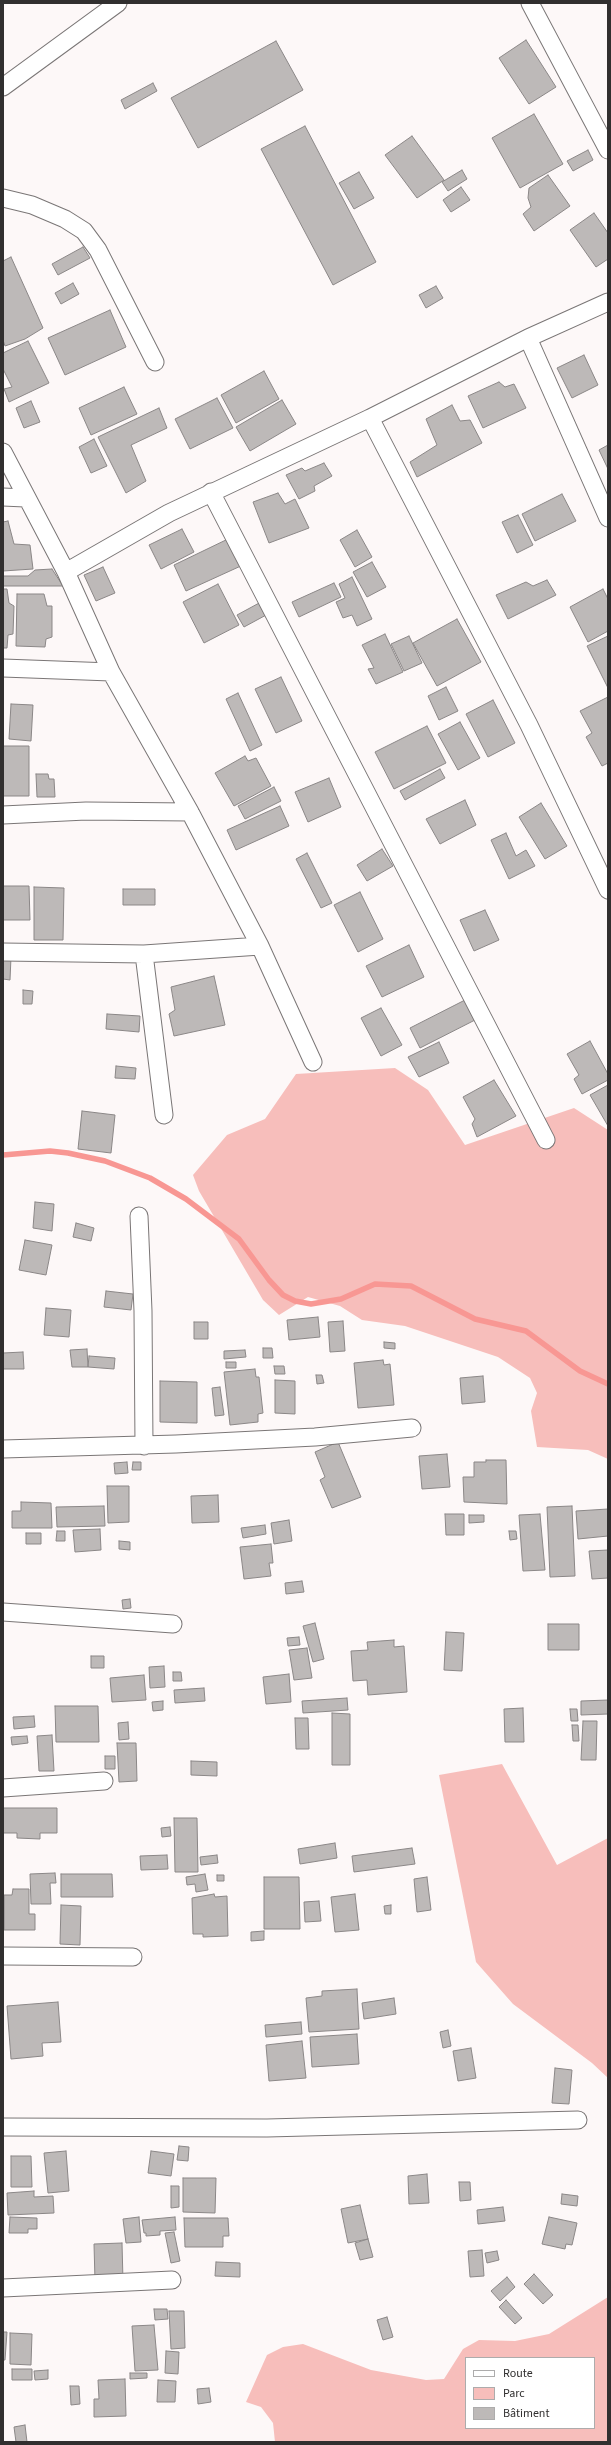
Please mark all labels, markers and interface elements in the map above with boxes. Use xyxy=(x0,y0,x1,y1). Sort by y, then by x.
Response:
legend xyxy=(465,2357,595,2429)
text: Route xyxy=(503,2365,533,2382)
text: Parc xyxy=(503,2385,525,2402)
text: Bâtiment xyxy=(503,2405,549,2422)

